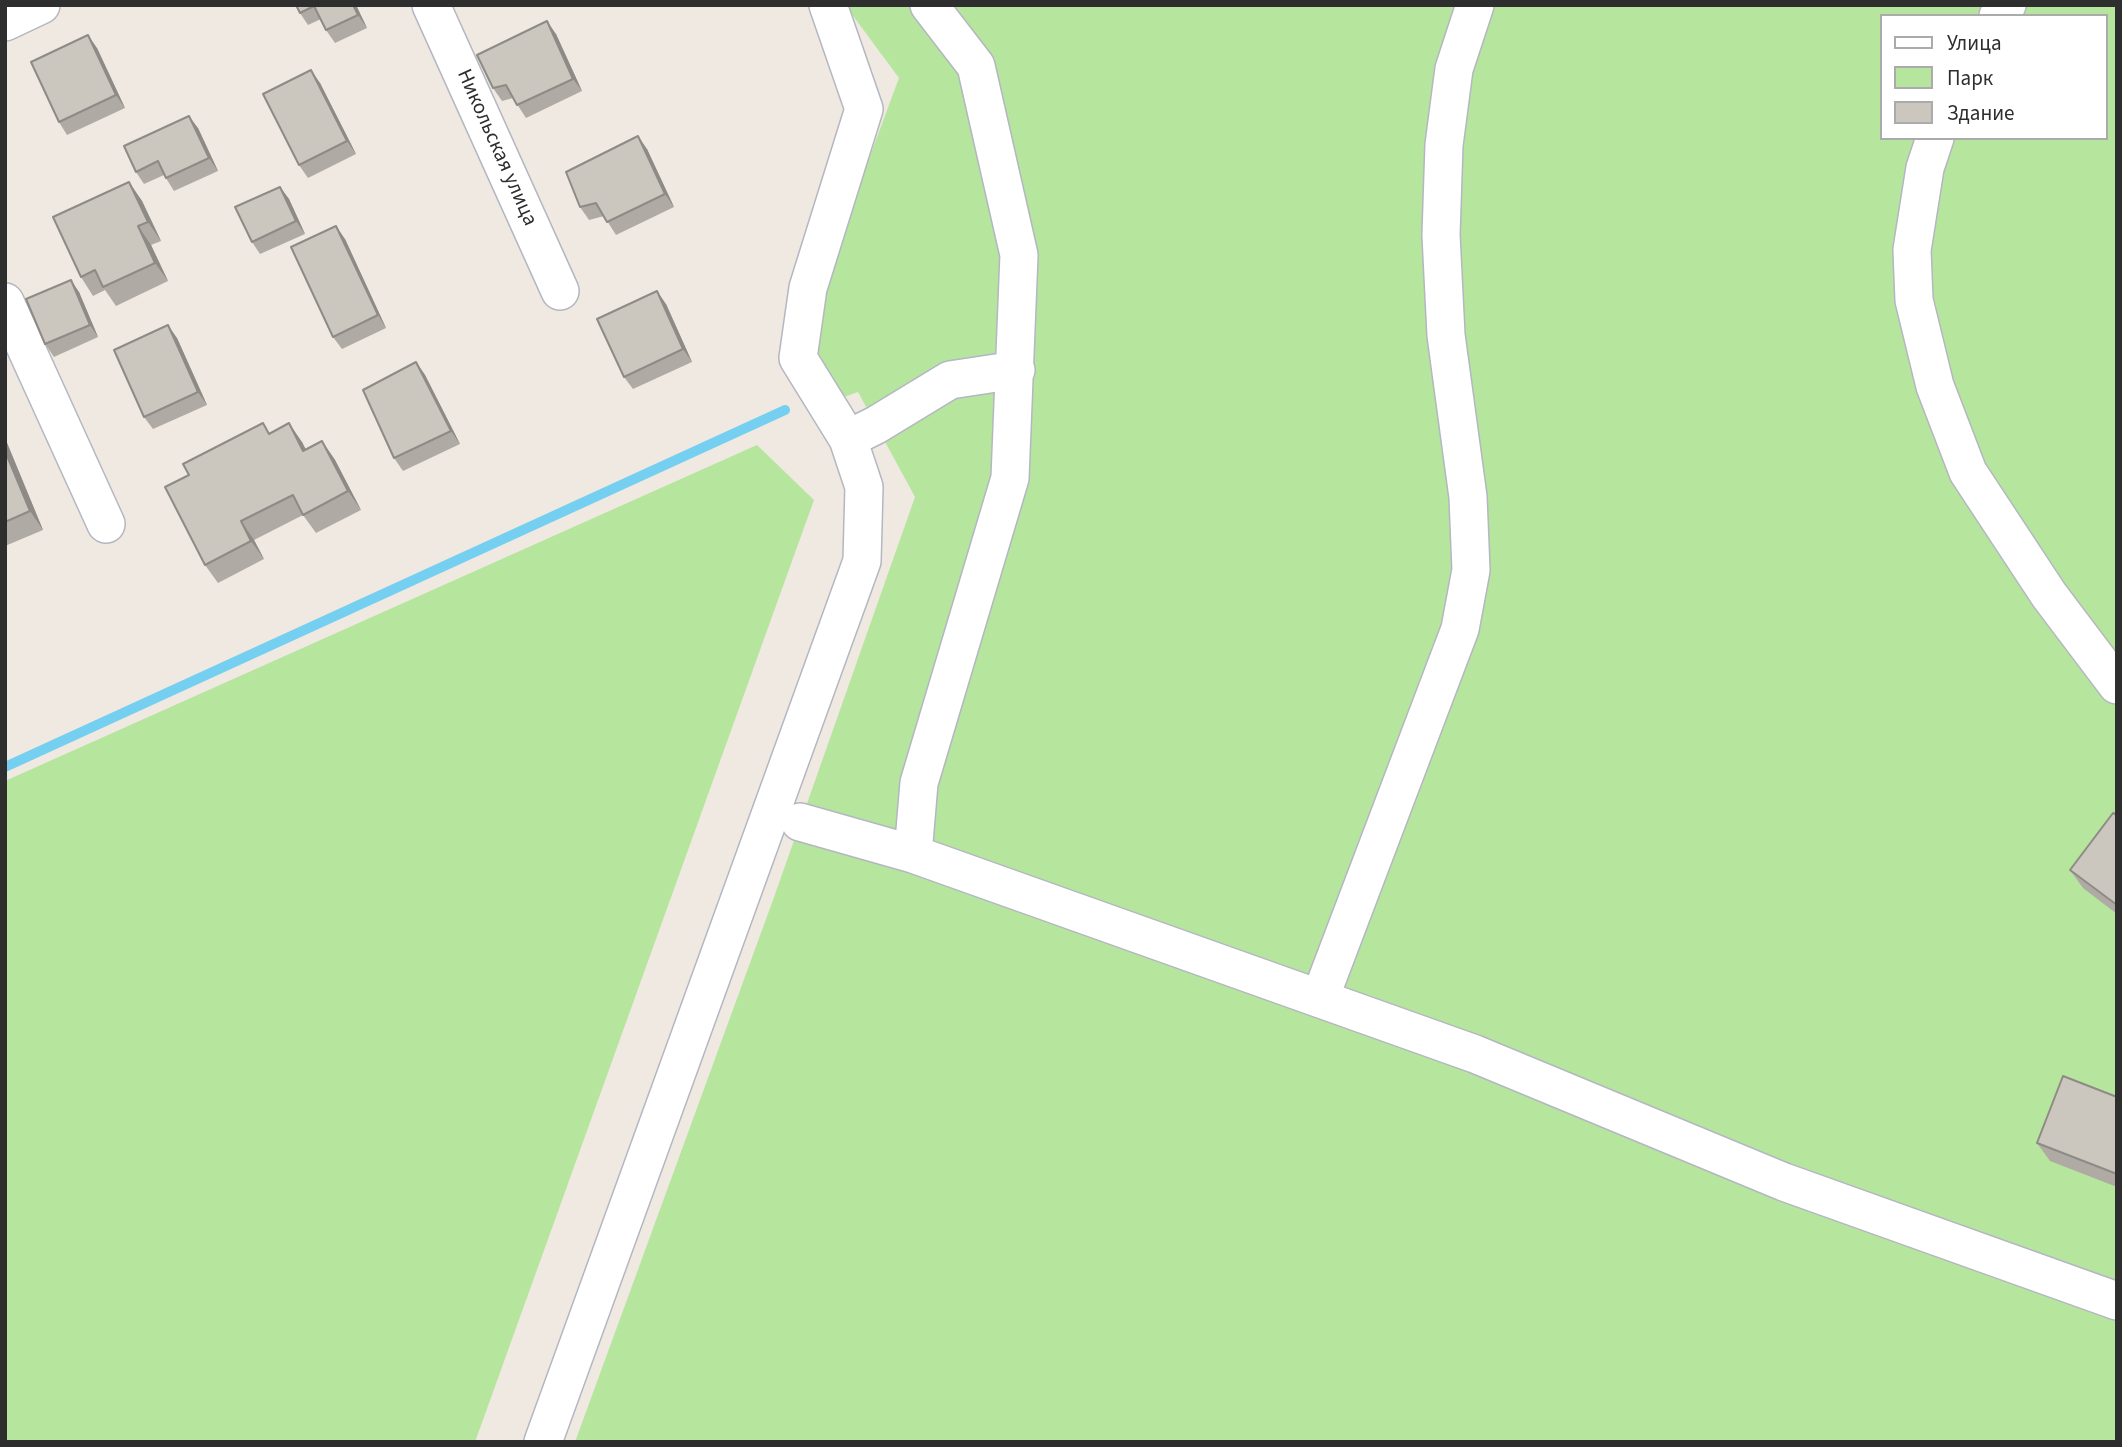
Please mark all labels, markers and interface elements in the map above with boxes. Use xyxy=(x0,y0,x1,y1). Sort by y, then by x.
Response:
legend xyxy=(1881,14,2108,140)
text: Улица xyxy=(1947,28,2002,58)
text: Парк xyxy=(1947,63,1993,93)
street label: Никольская улица xyxy=(450,66,542,230)
text: Здание xyxy=(1947,98,2015,128)

